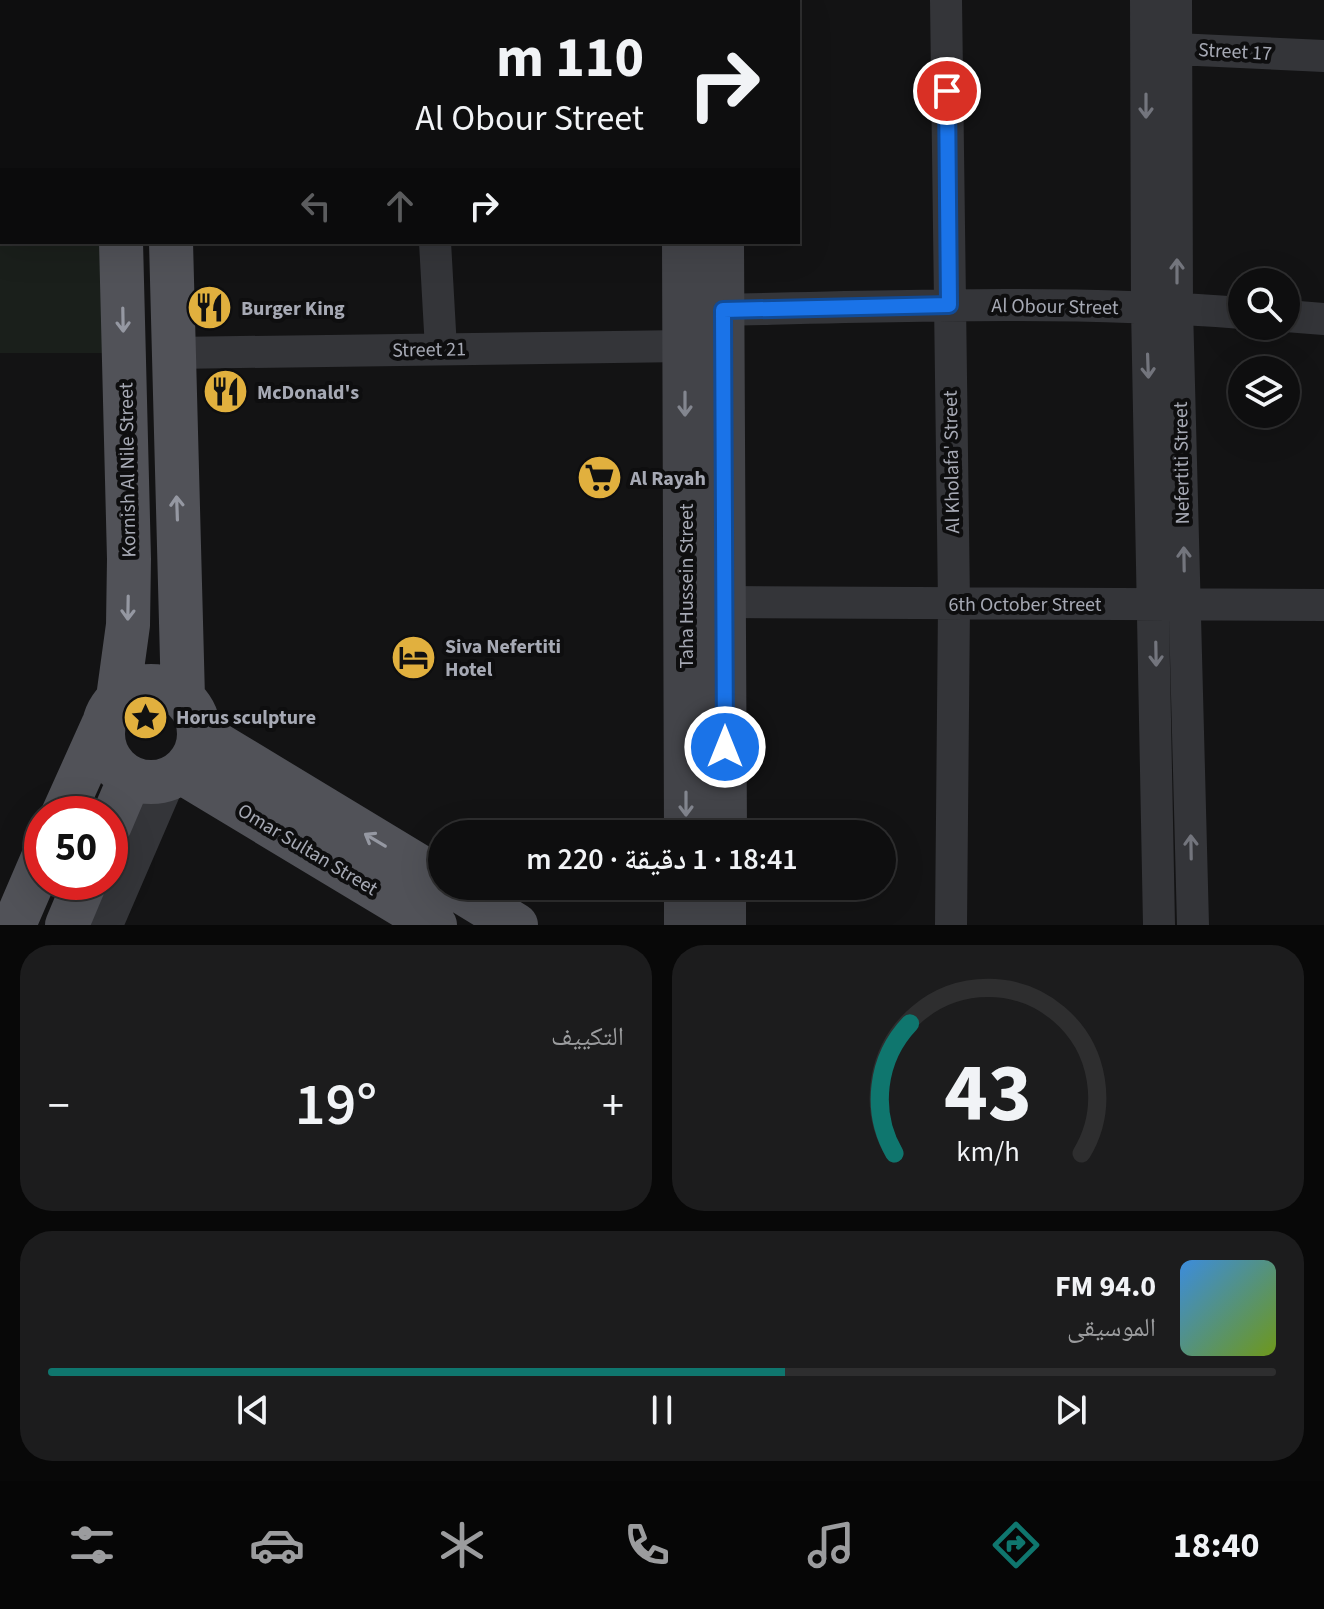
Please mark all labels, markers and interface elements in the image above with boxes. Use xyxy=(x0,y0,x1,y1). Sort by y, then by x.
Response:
text: 110 m xyxy=(496,19,644,98)
icon: right xyxy=(672,32,776,136)
street label: Street 17 xyxy=(1197,36,1273,68)
pin xyxy=(913,57,981,125)
icon: arrive xyxy=(925,69,969,113)
one-way arrow xyxy=(1138,92,1154,119)
text: Al Obour Street xyxy=(415,93,644,144)
icon: left xyxy=(294,184,338,228)
icon: ahead xyxy=(378,184,422,228)
icon: right xyxy=(462,184,506,228)
one-way arrow xyxy=(1169,258,1185,285)
map controls xyxy=(1228,268,1300,428)
button: search xyxy=(1228,268,1300,340)
restaurant icon: Burger King xyxy=(186,284,234,332)
street label: Al Obour Street xyxy=(991,292,1119,322)
place label: Burger King xyxy=(241,295,345,323)
one-way arrow xyxy=(116,306,131,333)
street label: Street 21 xyxy=(392,335,466,365)
one-way arrow xyxy=(1141,352,1156,379)
button: layers xyxy=(1228,356,1300,428)
restaurant icon: McDonald's xyxy=(202,368,250,416)
place label: McDonald's xyxy=(257,379,359,407)
street label: Kornish Al Nile Street xyxy=(112,382,144,558)
one-way arrow xyxy=(677,390,693,417)
street label: Al Kholafa' Street xyxy=(937,390,967,534)
street label: Nefertiti Street xyxy=(1167,401,1197,525)
supermarket icon: Al Rayah xyxy=(575,454,623,502)
place label: Al Rayah xyxy=(629,465,706,493)
one-way arrow xyxy=(170,496,185,522)
street label: Taha Hussein Street xyxy=(673,503,701,668)
one-way arrow xyxy=(1176,546,1191,573)
street label: 6th October Street xyxy=(948,591,1102,619)
one-way arrow xyxy=(121,594,136,621)
hotel icon: Siva Nefertiti Hotel xyxy=(390,633,438,681)
place label: Siva Nefertiti Hotel xyxy=(445,633,561,684)
one-way arrow xyxy=(1148,640,1164,667)
place icon: Horus sculpture xyxy=(121,693,169,741)
place label: Horus sculpture xyxy=(176,704,316,732)
position arrow xyxy=(683,705,767,789)
one-way arrow xyxy=(678,790,694,817)
speed limit sign: 50 xyxy=(24,796,128,900)
street label: Omar Sultan Street xyxy=(232,797,383,903)
one-way arrow xyxy=(364,831,387,847)
one-way arrow xyxy=(1183,834,1199,861)
text: 18:41 · 1 دقيقة · 220 m xyxy=(526,838,798,881)
text: التكييف xyxy=(551,1018,624,1055)
text: 43 xyxy=(944,1035,1032,1153)
text: 19° xyxy=(295,1063,377,1148)
text: − xyxy=(48,1075,70,1138)
text: + xyxy=(602,1075,624,1138)
text: km/h xyxy=(956,1132,1020,1172)
text: 94.0 FM xyxy=(1055,1265,1156,1308)
text: الموسيقى xyxy=(1067,1309,1156,1346)
icon: previous xyxy=(231,1388,275,1432)
icon: pause xyxy=(640,1388,684,1432)
icon: next xyxy=(1049,1388,1093,1432)
icon: filters xyxy=(64,1517,120,1573)
icon: car xyxy=(249,1517,305,1573)
icon: climate xyxy=(434,1517,490,1573)
icon: phone xyxy=(619,1517,675,1573)
icon: music xyxy=(803,1517,859,1573)
icon: directions xyxy=(988,1517,1044,1573)
text: 18:40 xyxy=(1173,1520,1260,1571)

